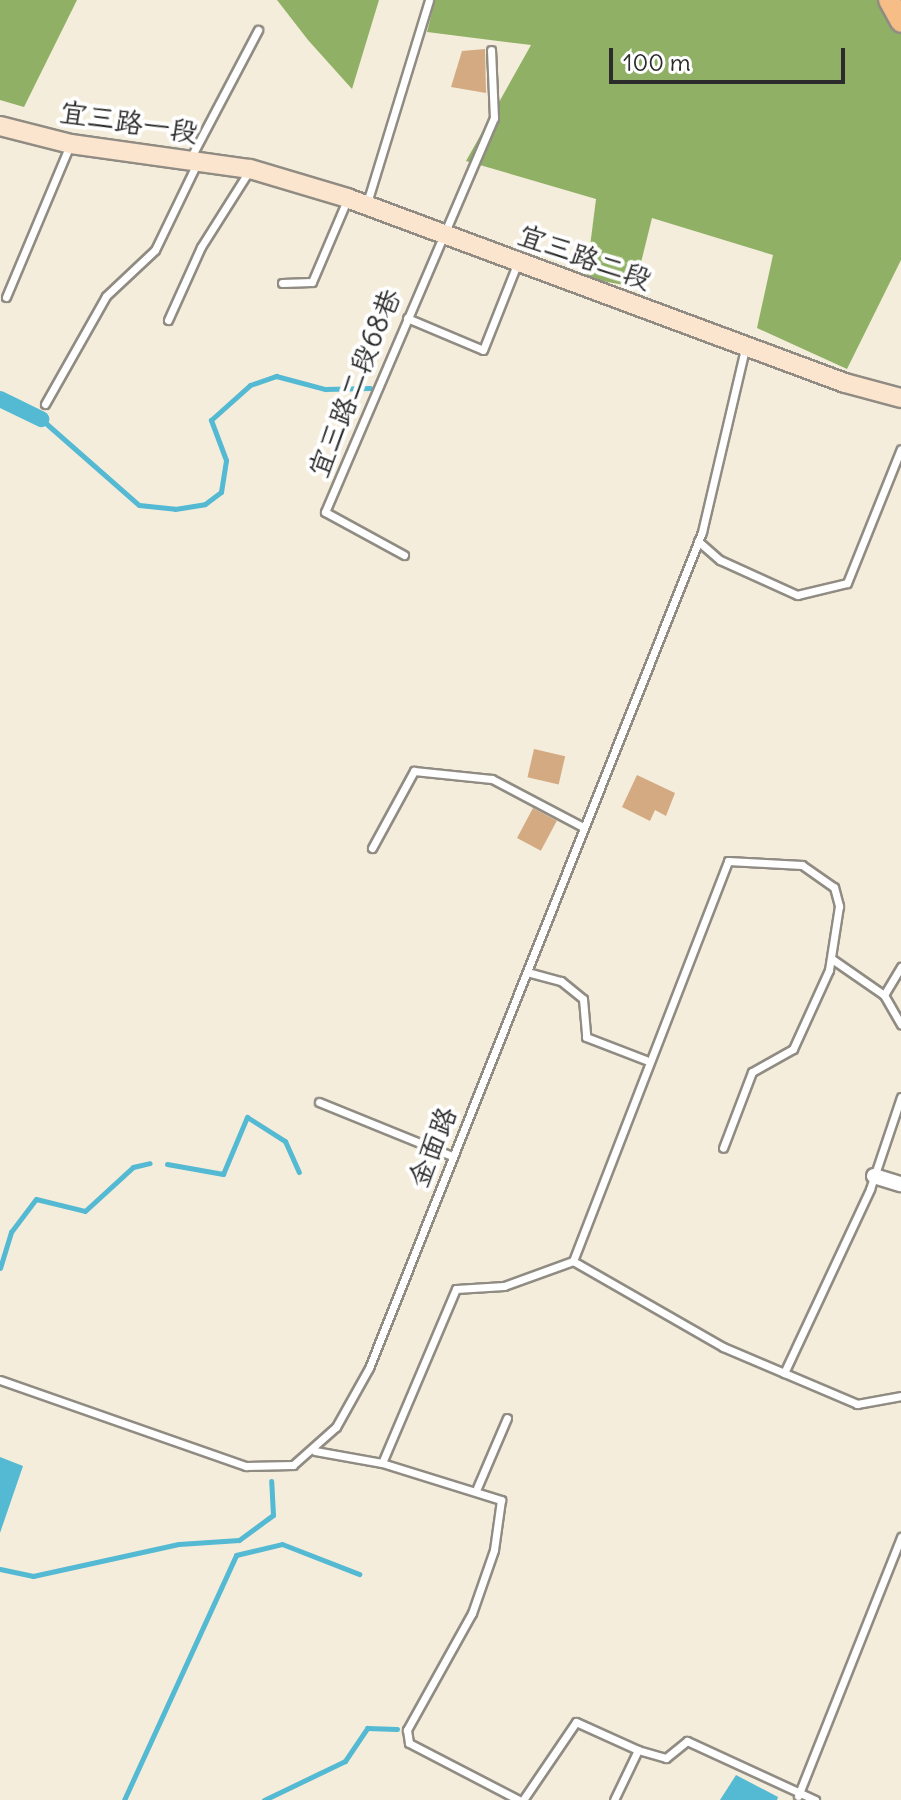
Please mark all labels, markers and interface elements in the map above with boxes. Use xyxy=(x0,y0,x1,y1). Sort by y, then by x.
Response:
scale bar xyxy=(613,32,849,82)
text: 100 m xyxy=(623,47,691,77)
street label: 宜三路一段 xyxy=(57,94,201,150)
street label: 宜三路二段 xyxy=(513,217,657,297)
street label: 宜三路二段68巷 xyxy=(301,284,407,482)
street label: 金面路 xyxy=(401,1102,463,1192)

